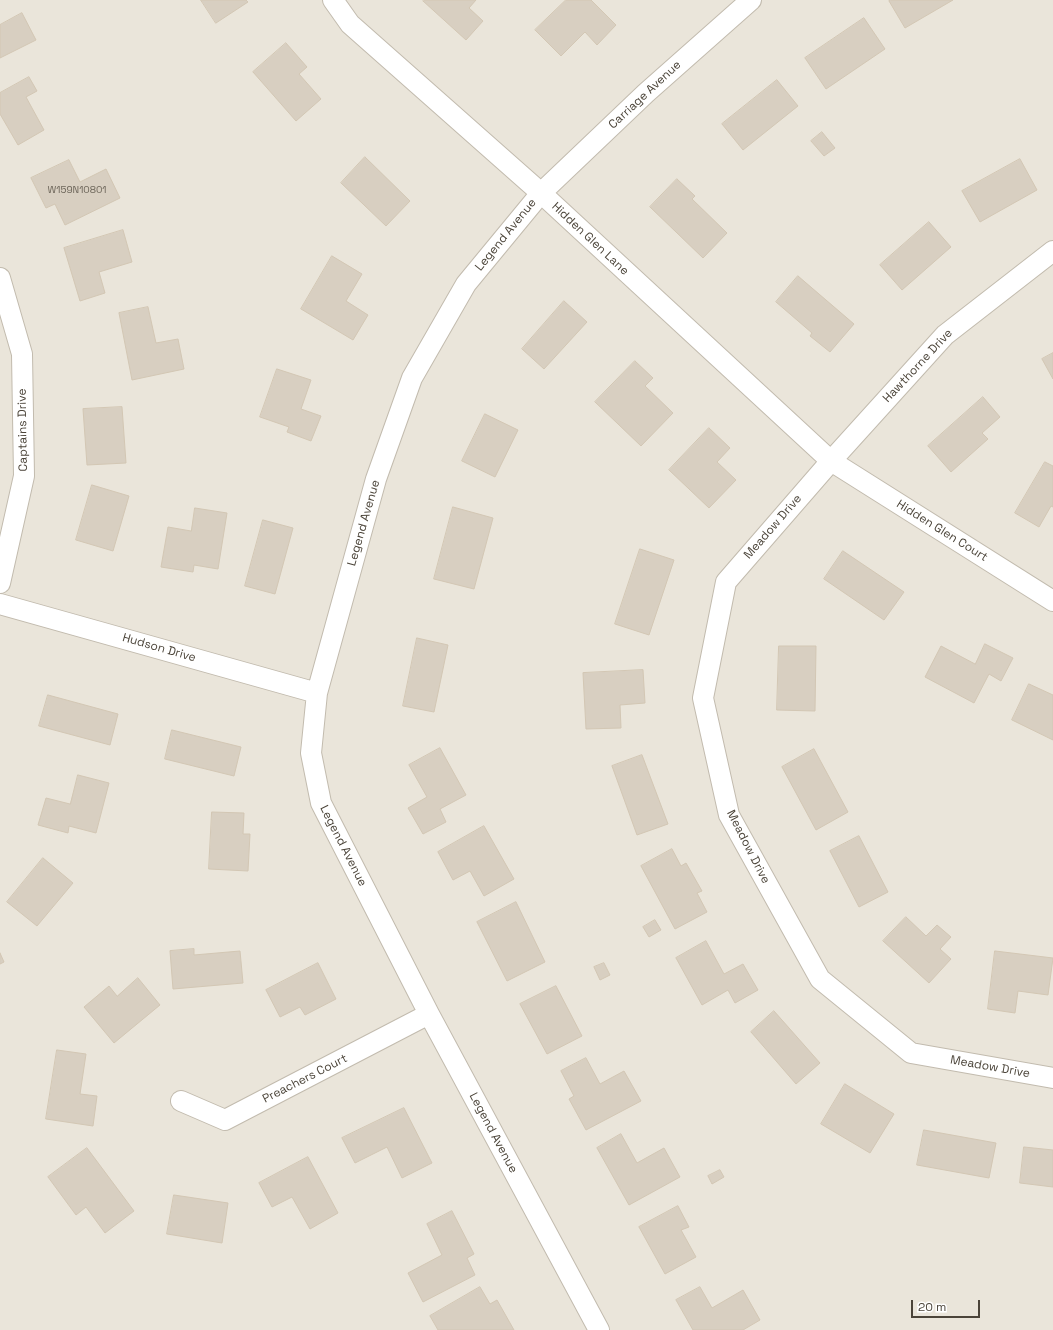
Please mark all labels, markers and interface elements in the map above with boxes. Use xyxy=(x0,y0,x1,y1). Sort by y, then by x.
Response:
street label: Carriage Avenue xyxy=(606,58,684,132)
house number: W159N10801 xyxy=(47,184,107,196)
street label: Legend Avenue xyxy=(472,196,540,274)
street label: Hidden Glen Lane xyxy=(548,200,632,278)
street label: Hawthorne Drive xyxy=(880,326,956,406)
street label: Captains Drive xyxy=(15,388,31,472)
street label: Legend Avenue xyxy=(345,478,383,568)
street label: Meadow Drive xyxy=(741,492,805,562)
street label: Hidden Glen Court xyxy=(894,497,990,565)
street label: Hudson Drive xyxy=(121,631,197,665)
street label: Legend Avenue xyxy=(316,803,370,889)
street label: Meadow Drive xyxy=(723,808,773,886)
street label: Preachers Court xyxy=(260,1051,350,1107)
street label: Meadow Drive xyxy=(949,1053,1031,1081)
street label: Legend Avenue xyxy=(466,1090,520,1176)
scale bar xyxy=(913,1292,982,1318)
text: 20 m xyxy=(918,1299,946,1315)

